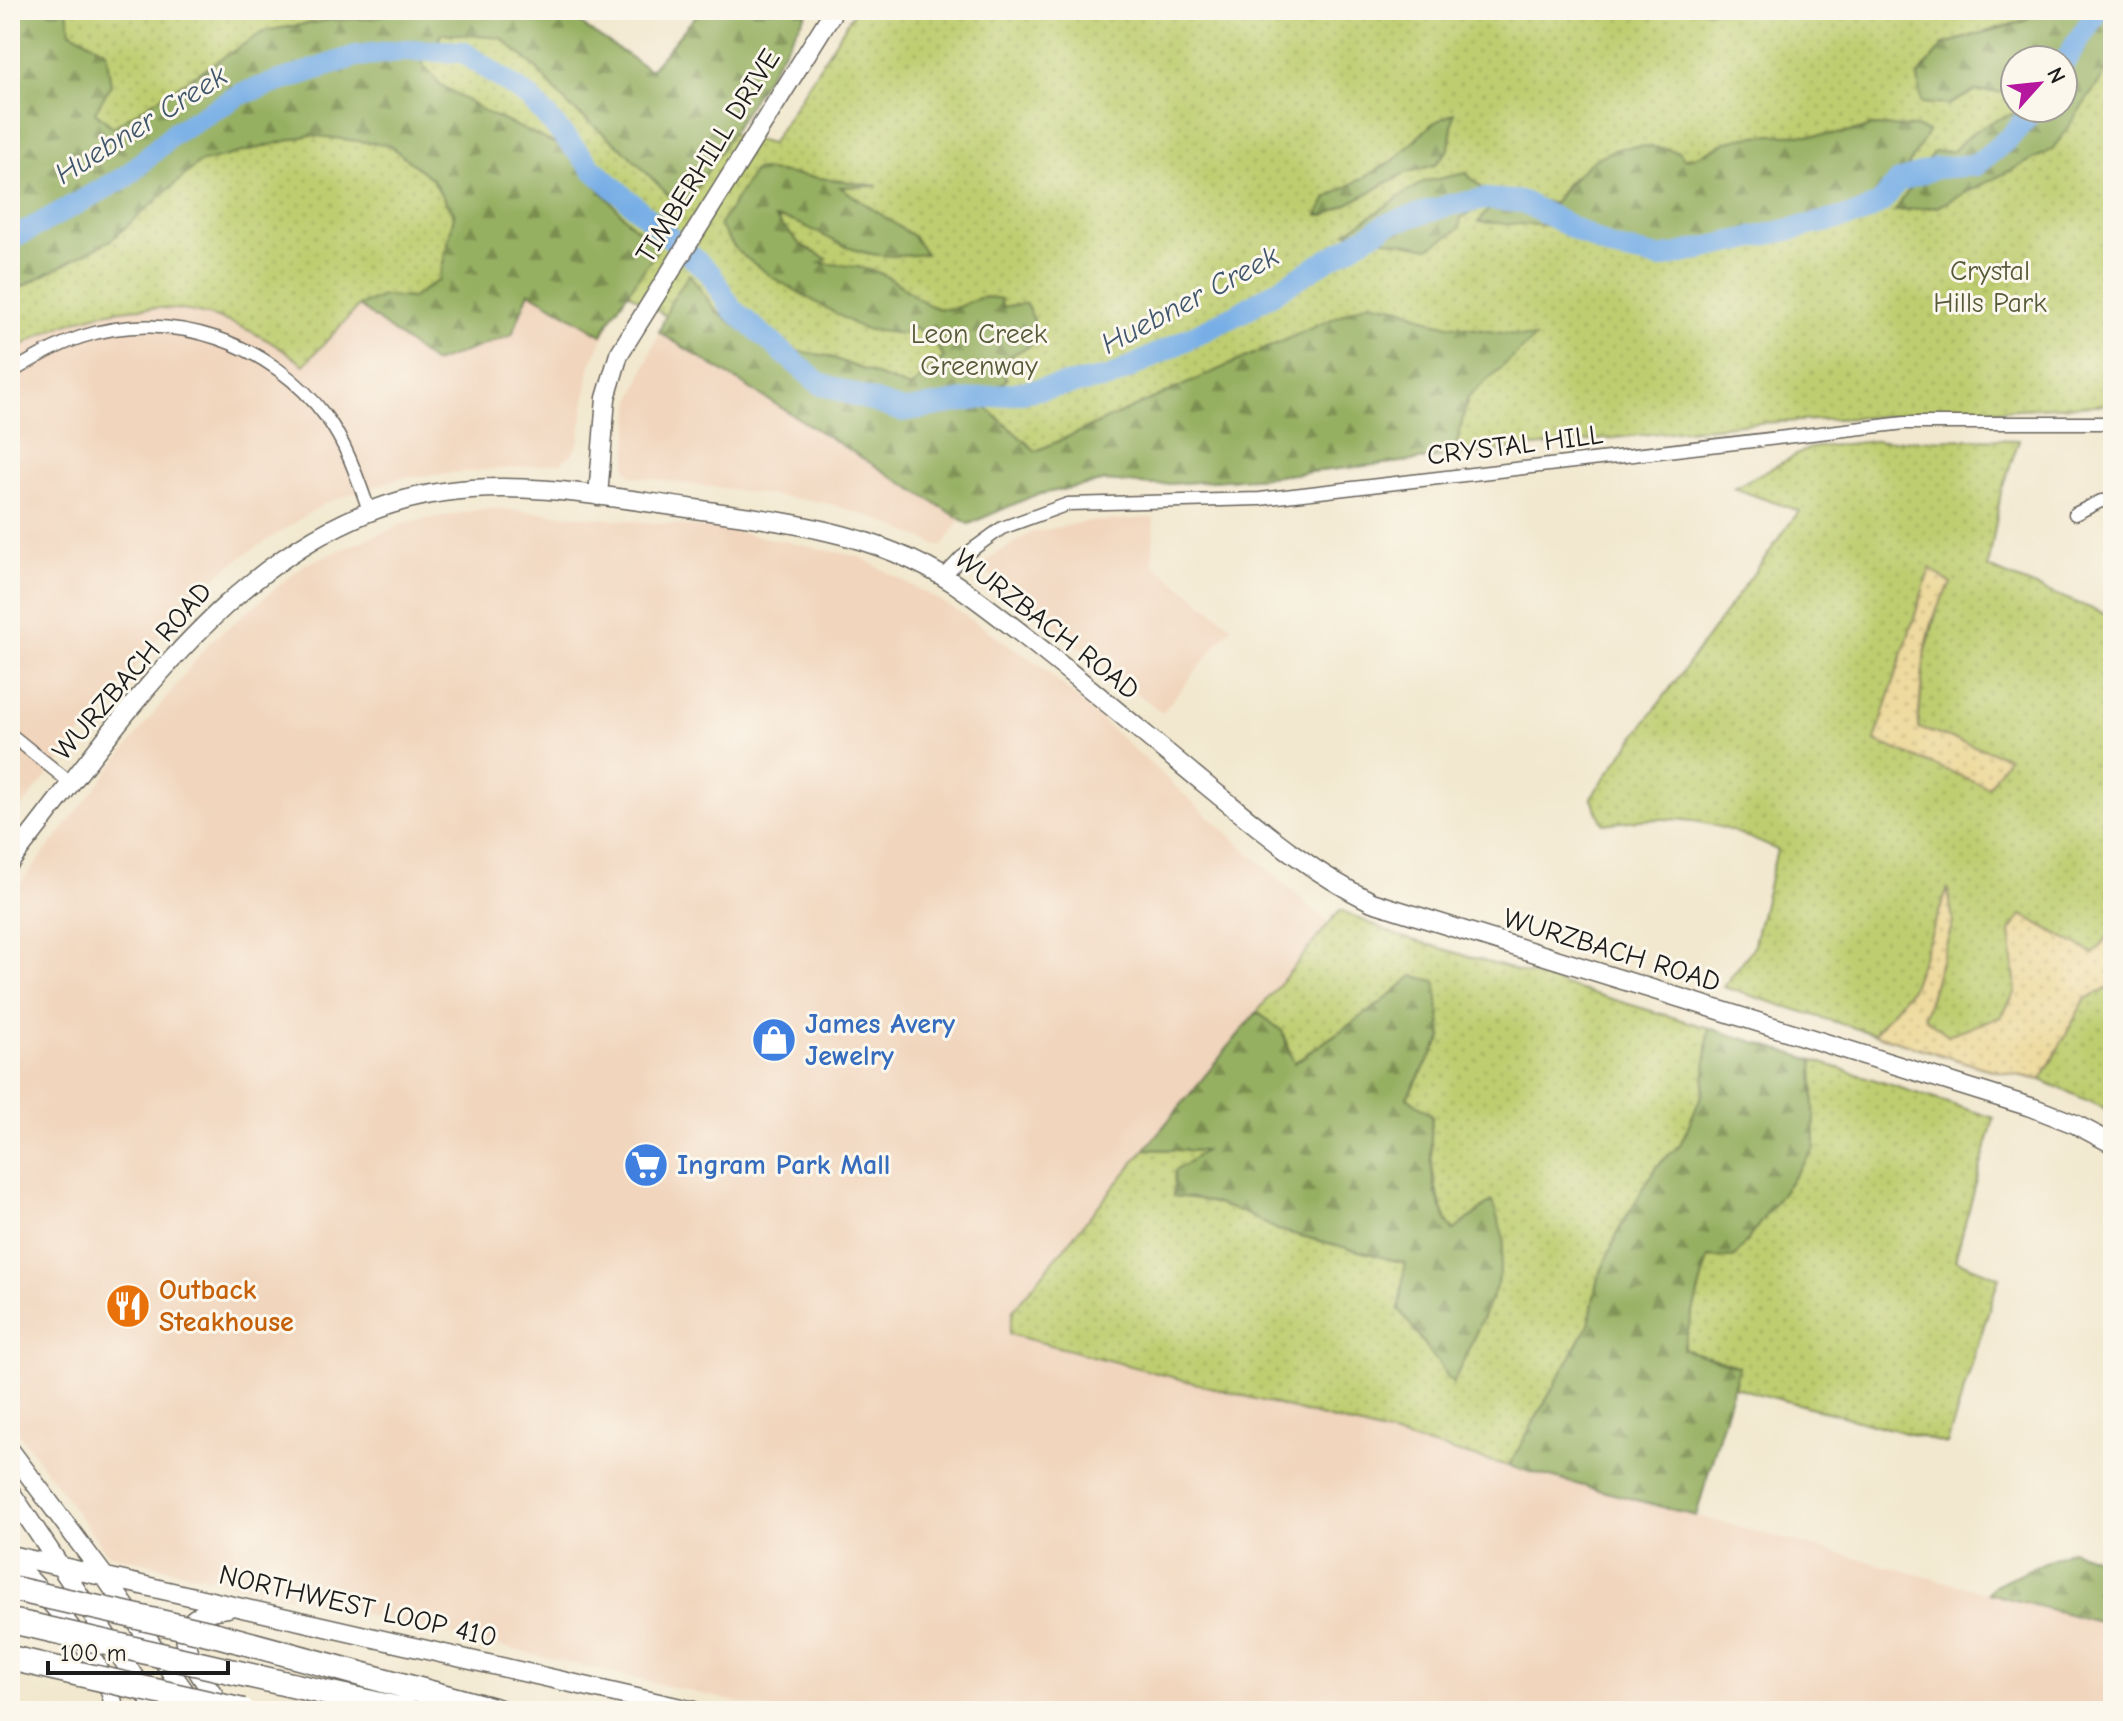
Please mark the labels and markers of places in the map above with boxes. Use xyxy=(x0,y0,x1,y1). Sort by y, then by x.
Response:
place label: James Avery Jewelry xyxy=(805,1008,955,1072)
shop icon: James Avery Jewelry xyxy=(750,1016,798,1064)
supermarket icon: Ingram Park Mall xyxy=(622,1141,670,1189)
place label: Ingram Park Mall xyxy=(677,1149,890,1181)
place label: Outback Steakhouse xyxy=(159,1274,294,1338)
restaurant icon: Outback Steakhouse xyxy=(104,1282,152,1330)

